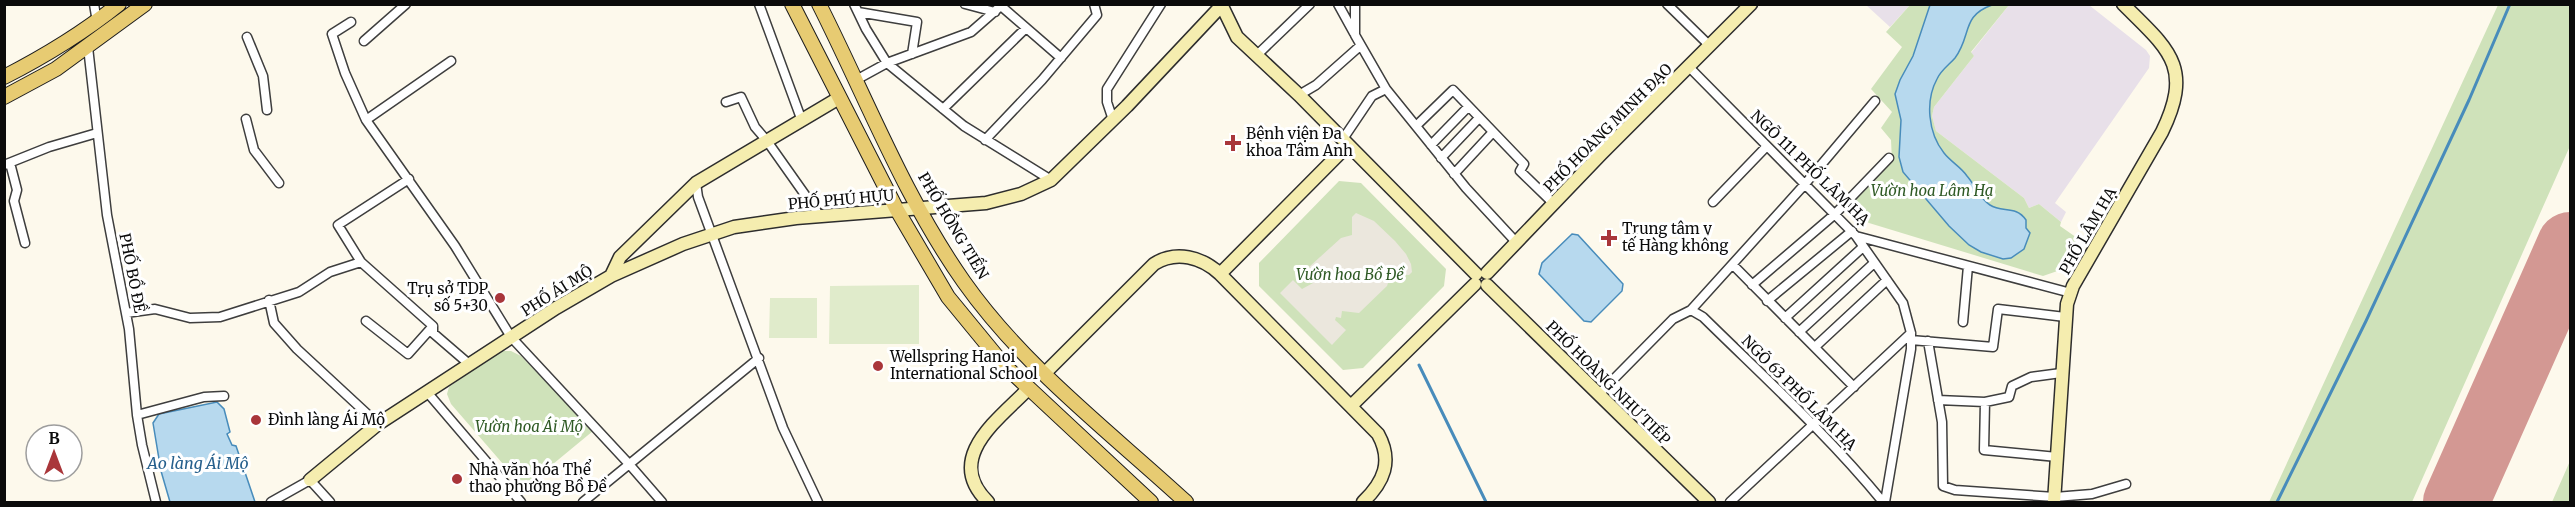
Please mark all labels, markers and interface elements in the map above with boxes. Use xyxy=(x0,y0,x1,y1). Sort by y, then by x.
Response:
street label: PHỐ HOÀNG MINH ĐẠO xyxy=(1537,57,1676,196)
street label: NGÕ 111 PHỐ LÂM HẠ xyxy=(1747,104,1876,230)
place label: Bệnh viện Đa khoa Tâm Anh xyxy=(1246,124,1353,160)
marker: Bệnh viện Đa khoa Tâm Anh xyxy=(1224,134,1242,152)
street label: PHỐ HỒNG TIẾN xyxy=(914,167,996,283)
park label: Vườn hoa Lâm Hạ xyxy=(1871,181,1993,200)
street label: PHỐ PHÚ HỰU xyxy=(787,182,895,214)
street label: PHỐ LÂM HẠ xyxy=(2052,182,2120,278)
place label: Trung tâm y tế Hàng không xyxy=(1622,219,1728,255)
marker: Trung tâm y tế Hàng không xyxy=(1600,229,1618,247)
street label: PHỐ BỒ ĐỀ xyxy=(115,231,153,315)
street label: PHỐ ÁI MỘ xyxy=(516,258,596,320)
park label: Vườn hoa Bồ Đề xyxy=(1296,265,1405,284)
place label: Trụ sở TDP số 5+30 xyxy=(407,279,488,315)
marker: Trụ sở TDP số 5+30 xyxy=(493,291,507,305)
street label: PHỐ HOÀNG NHƯ TIẾP xyxy=(1542,314,1677,449)
street label: NGÕ 63 PHỐ LÂM HẠ xyxy=(1738,329,1863,454)
place label: Wellspring Hanoi International School xyxy=(889,347,1038,383)
marker: Wellspring Hanoi International School xyxy=(871,359,885,373)
place label: Đình làng Ái Mộ xyxy=(268,409,385,429)
marker: Đình làng Ái Mộ xyxy=(249,413,263,427)
park label: Vườn hoa Ái Mộ xyxy=(475,416,583,436)
north arrow xyxy=(24,423,84,483)
text: B xyxy=(48,428,60,448)
water label: Ao làng Ái Mộ xyxy=(145,453,249,473)
place label: Nhà văn hóa Thể thao phường Bồ Đề xyxy=(469,459,607,496)
marker: Nhà văn hóa Thể thao phường Bồ Đề xyxy=(450,472,464,486)

